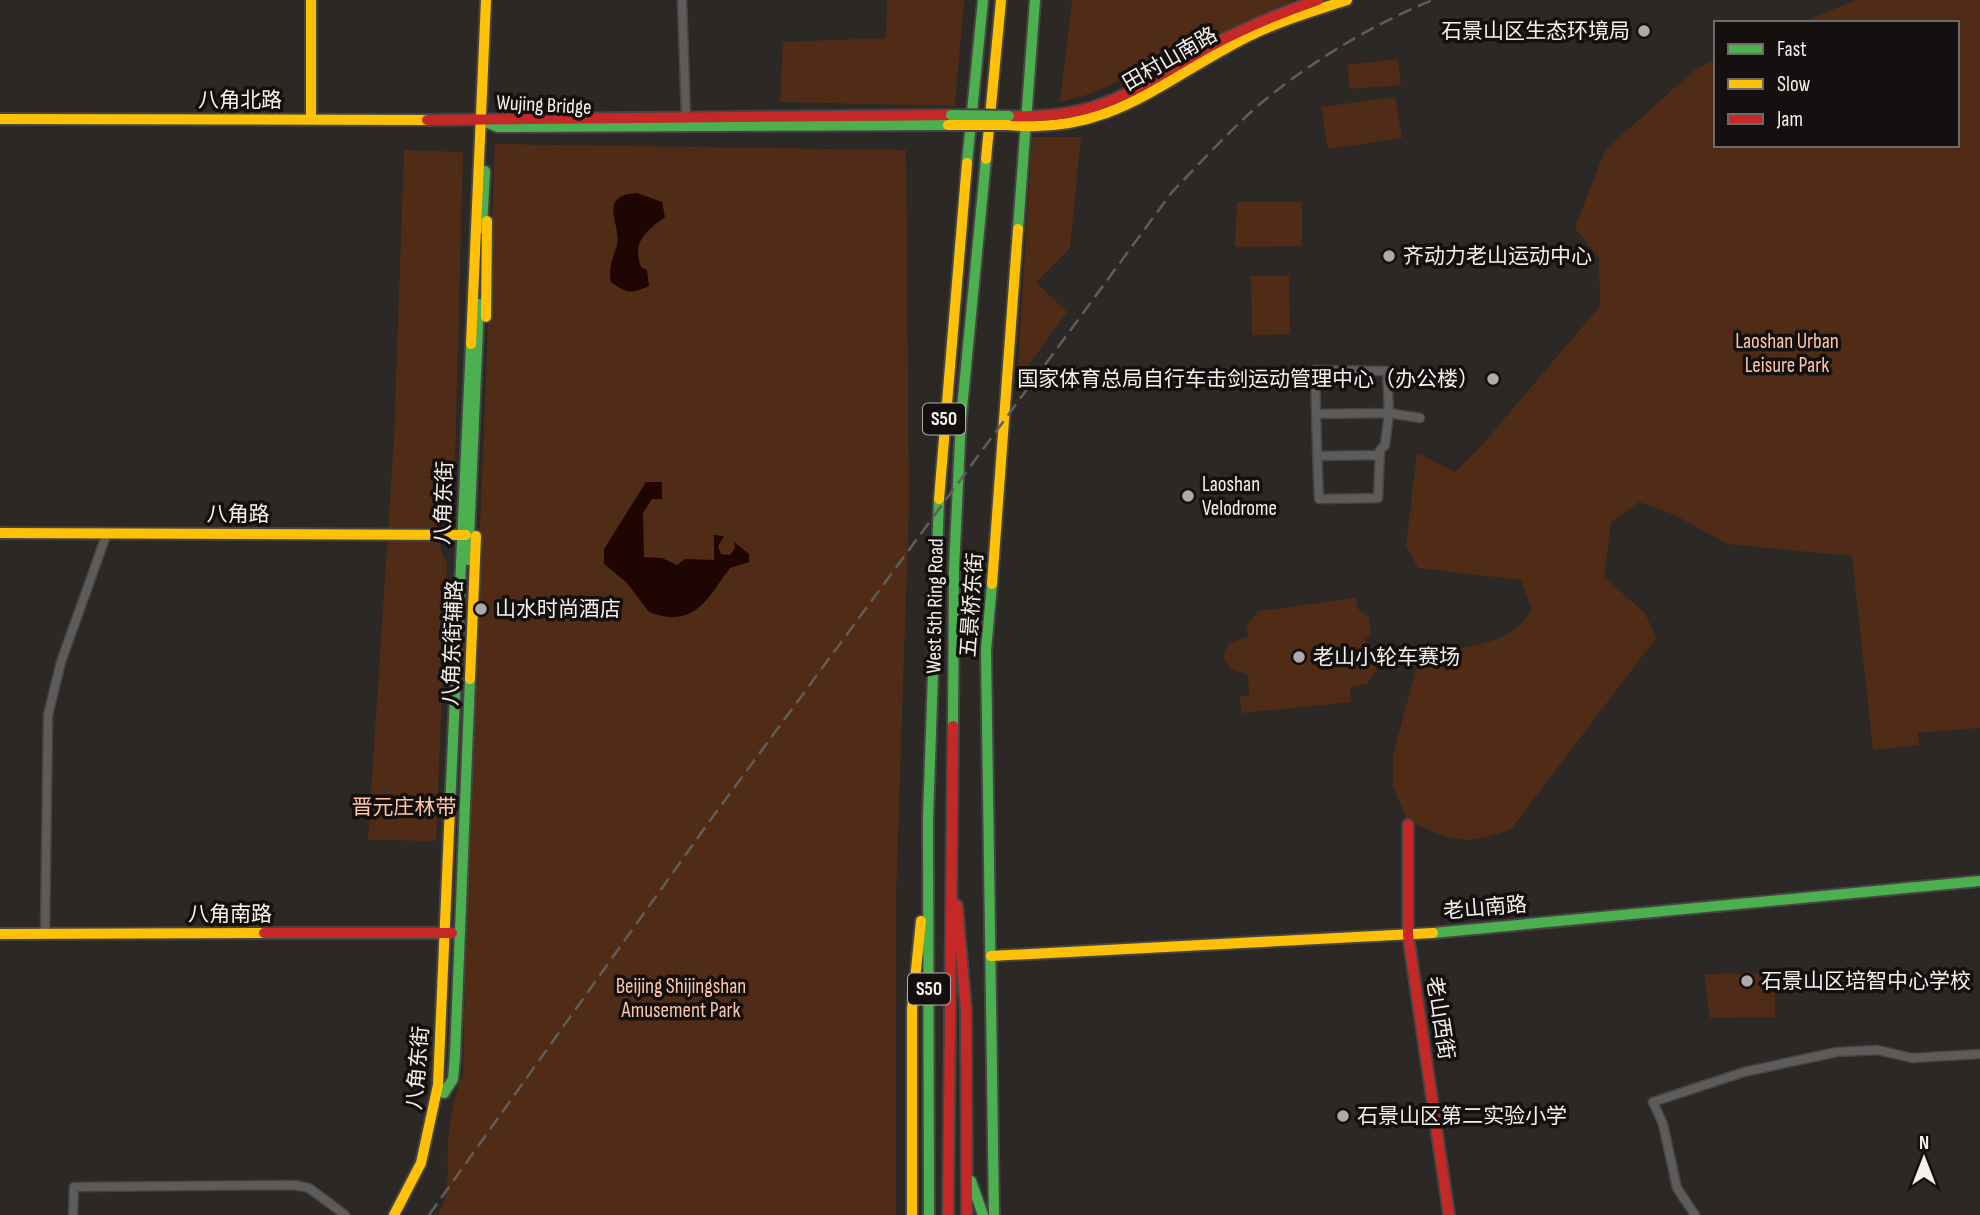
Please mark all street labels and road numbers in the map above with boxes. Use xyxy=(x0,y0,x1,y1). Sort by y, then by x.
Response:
street label: 田村山南路 xyxy=(1118,22,1222,96)
street label: 八角北路 xyxy=(198,88,282,113)
street label: Wujing Bridge xyxy=(496,90,592,120)
road number: S50 xyxy=(923,404,965,434)
street label: 八角东街 xyxy=(430,461,458,545)
street label: 八角路 xyxy=(207,502,270,527)
street label: West 5th Ring Road xyxy=(921,538,949,674)
street label: 五景桥东街 xyxy=(956,552,988,658)
street label: 八角东街辅路 xyxy=(438,580,468,706)
street label: 老山南路 xyxy=(1442,892,1528,924)
street label: 八角南路 xyxy=(188,902,272,927)
road number: S50 xyxy=(908,973,950,1004)
street label: 老山西街 xyxy=(1421,975,1459,1061)
street label: 八角东街 xyxy=(402,1025,434,1111)

